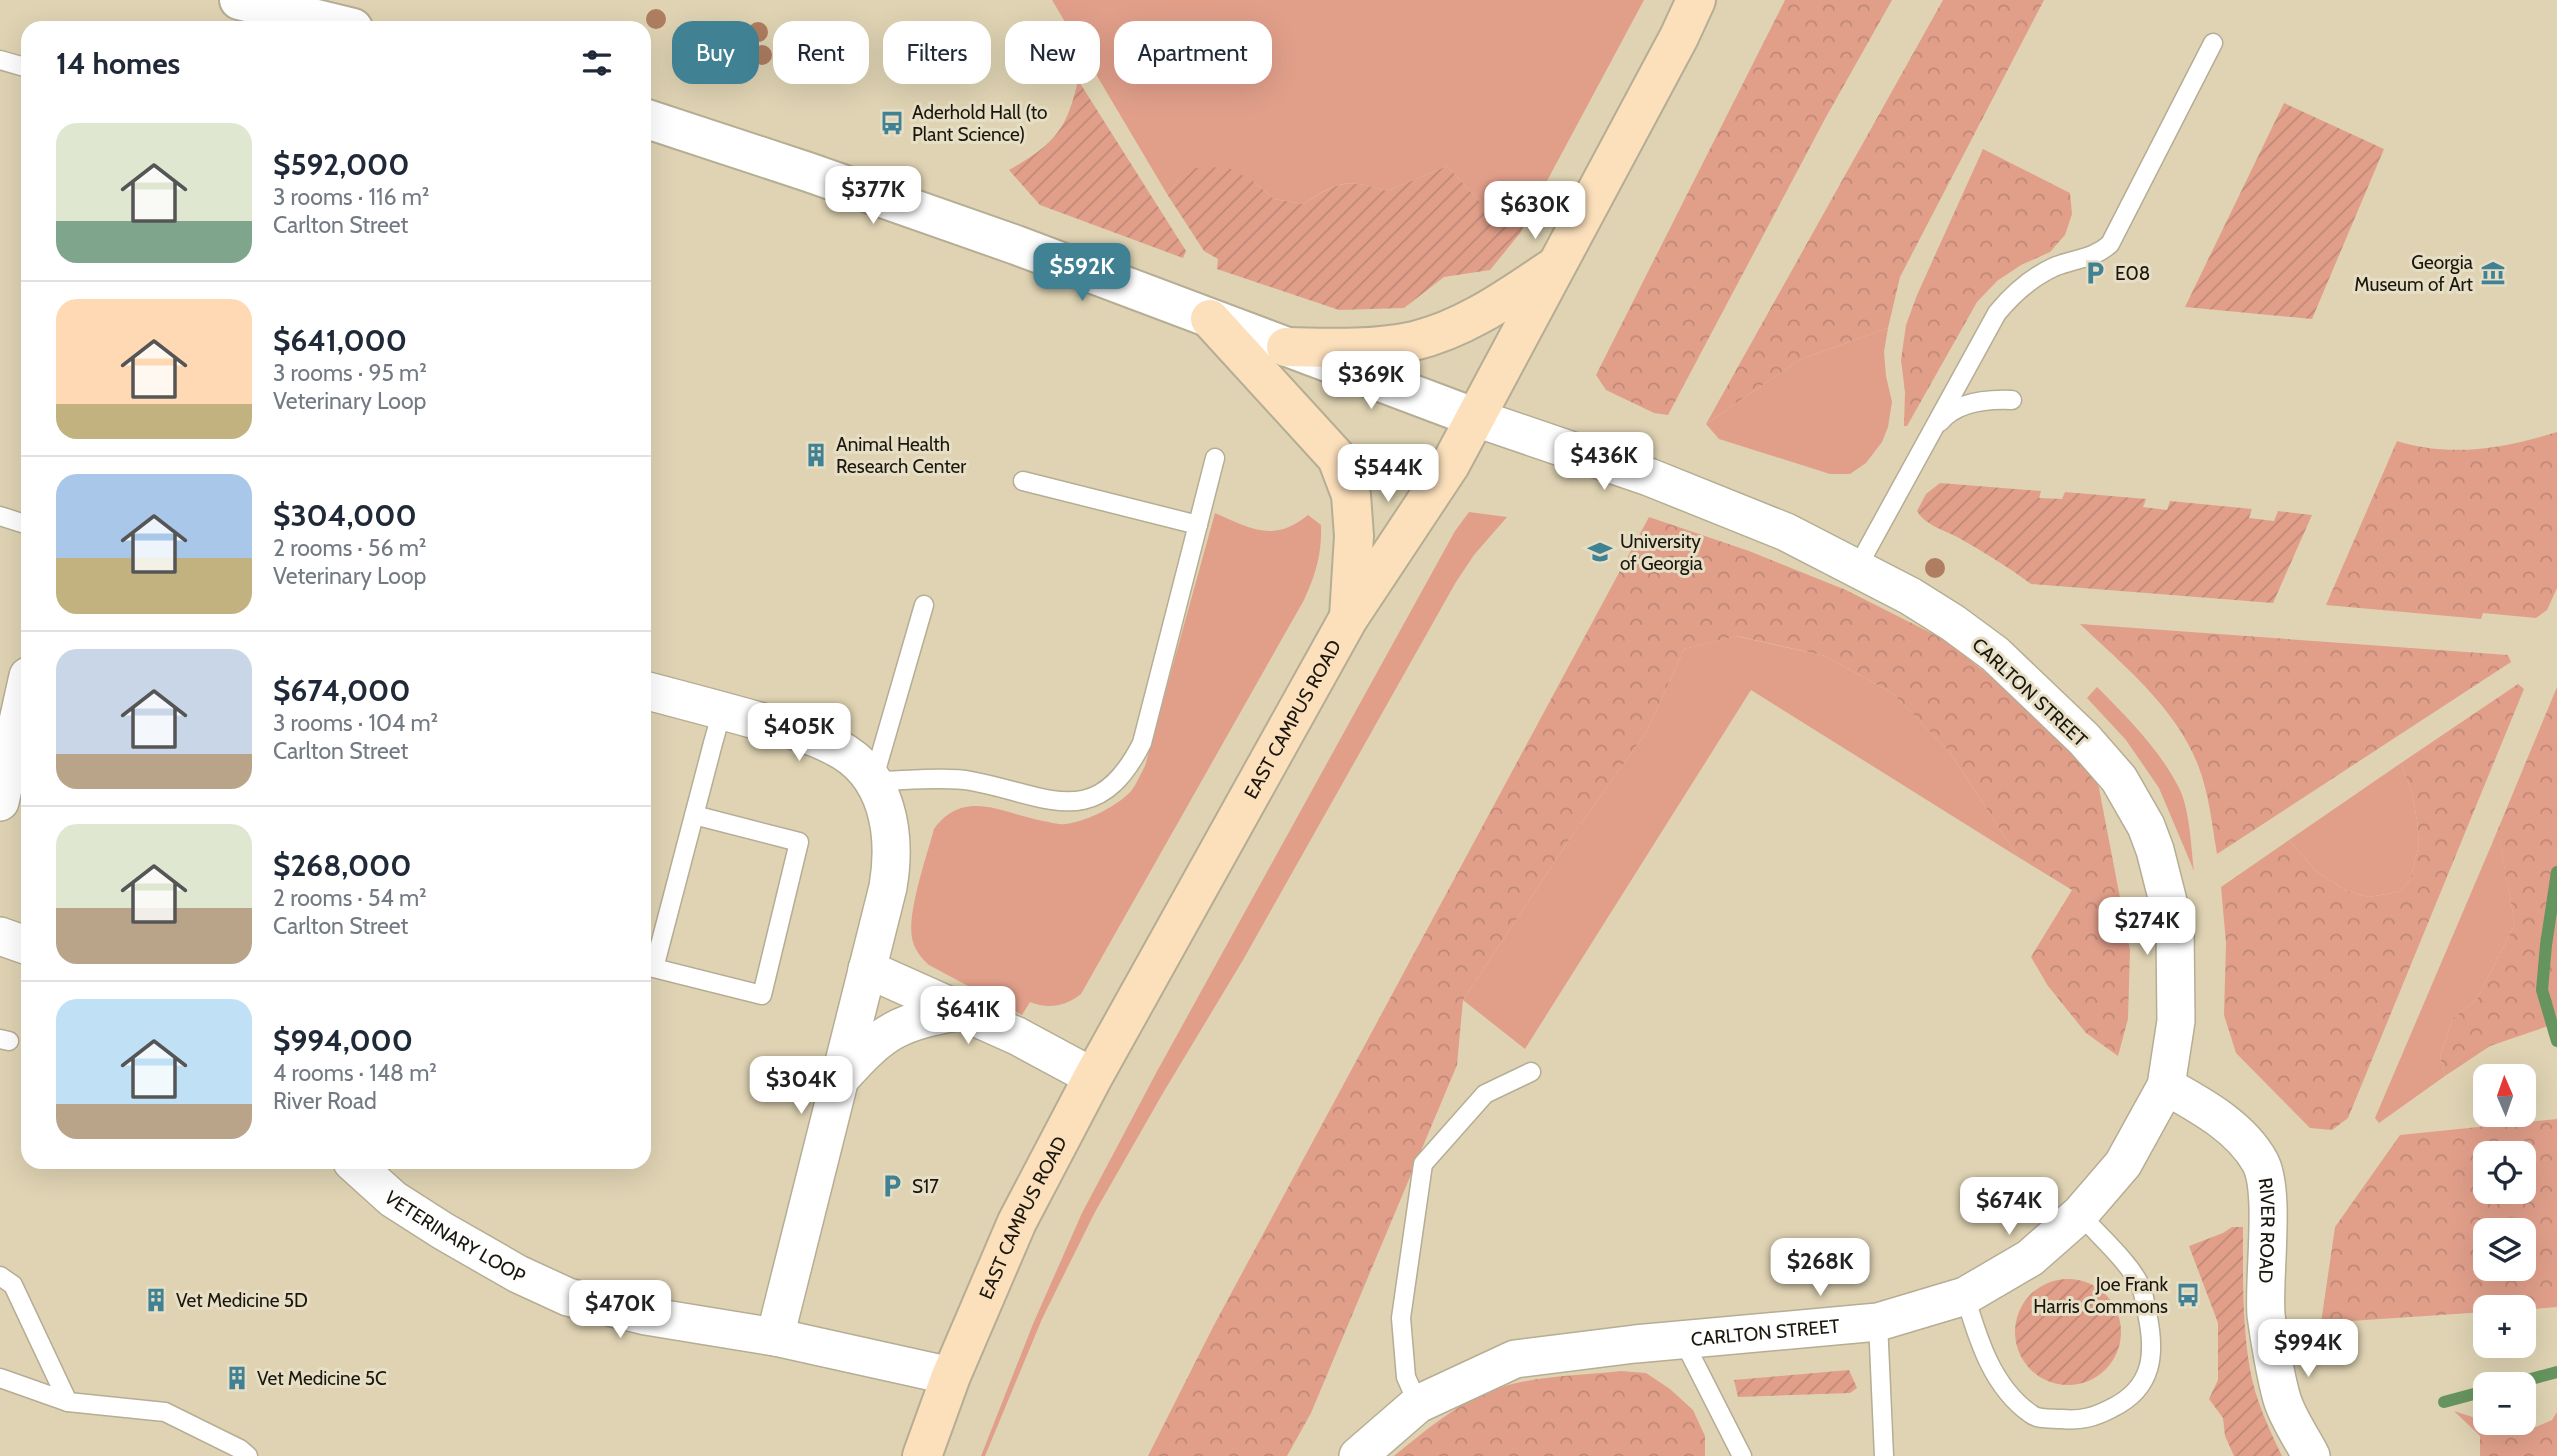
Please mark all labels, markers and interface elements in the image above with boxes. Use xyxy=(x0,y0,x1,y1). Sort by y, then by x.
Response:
chip: Buy xyxy=(672,21,759,84)
chip: Rent xyxy=(773,21,869,84)
chip: Filters xyxy=(883,21,991,84)
chip: New xyxy=(1005,21,1100,84)
chip: Apartment xyxy=(1114,21,1272,84)
icon: filters xyxy=(578,44,616,82)
text: 14 homes xyxy=(56,45,180,82)
place label: Aderhold Hall (to Plant Science) xyxy=(912,101,1048,146)
bus stop icon: Aderhold Hall (to Plant Science) xyxy=(878,109,906,137)
text: $592,000 xyxy=(273,146,409,183)
icon: home xyxy=(112,151,196,235)
pin: $377K xyxy=(824,166,922,226)
text: $377K xyxy=(841,175,905,203)
pin: $630K xyxy=(1486,182,1584,241)
text: 3 rooms · 116 m² xyxy=(273,183,429,211)
text: $630K xyxy=(1500,190,1570,218)
text: Carlton Street xyxy=(273,211,408,239)
pin: $592K xyxy=(1033,244,1131,303)
place label: Georgia Museum of Art xyxy=(2354,251,2474,296)
text: $592K xyxy=(1049,252,1115,280)
parking icon: E08 xyxy=(2081,259,2109,287)
museum icon: Georgia Museum of Art xyxy=(2479,259,2507,287)
place label: E08 xyxy=(2115,262,2150,285)
text: $641,000 xyxy=(273,322,407,359)
icon: home xyxy=(112,327,196,411)
pin: $369K xyxy=(1322,352,1420,411)
text: 3 rooms · 95 m² xyxy=(273,359,427,387)
text: $369K xyxy=(1338,360,1404,388)
text: Veterinary Loop xyxy=(273,387,426,415)
place label: Animal Health Research Center xyxy=(836,433,966,478)
pin: $436K xyxy=(1555,433,1653,492)
building icon: Animal Health Research Center xyxy=(802,441,830,469)
text: $436K xyxy=(1570,441,1638,469)
pin: $544K xyxy=(1339,444,1437,504)
text: $544K xyxy=(1354,453,1422,481)
text: $304,000 xyxy=(273,497,417,534)
icon: home xyxy=(112,502,196,586)
place label: University of Georgia xyxy=(1620,530,1703,575)
text: 2 rooms · 56 m² xyxy=(273,534,427,562)
school or university icon: University of Georgia xyxy=(1586,538,1614,566)
text: Veterinary Loop xyxy=(273,562,426,590)
street label: CARLTON STREET xyxy=(1967,633,2092,752)
street label: EAST CAMPUS ROAD xyxy=(1239,636,1346,803)
text: $674,000 xyxy=(273,672,410,709)
icon: home xyxy=(112,677,196,761)
pin: $405K xyxy=(750,704,848,763)
text: 3 rooms · 104 m² xyxy=(273,709,438,737)
text: $405K xyxy=(764,712,834,740)
text: Carlton Street xyxy=(273,737,408,765)
text: $268,000 xyxy=(273,847,411,884)
icon: home xyxy=(112,852,196,936)
text: 2 rooms · 54 m² xyxy=(273,884,427,912)
pin: $274K xyxy=(2098,898,2196,957)
text: $274K xyxy=(2114,906,2180,934)
text: Carlton Street xyxy=(273,912,408,940)
pin: $641K xyxy=(919,986,1017,1046)
text: $641K xyxy=(936,995,1000,1023)
text: $994,000 xyxy=(273,1022,413,1059)
icon: home xyxy=(112,1027,196,1111)
pin: $304K xyxy=(752,1056,850,1116)
text: 4 rooms · 148 m² xyxy=(273,1059,437,1087)
north arrow xyxy=(2473,1064,2536,1127)
map controls xyxy=(2473,1064,2536,1435)
text: $304K xyxy=(766,1065,836,1093)
text: River Road xyxy=(273,1087,377,1115)
street label: EAST CAMPUS ROAD xyxy=(974,1132,1072,1303)
button: locate xyxy=(2473,1141,2536,1204)
parking icon: S17 xyxy=(878,1172,906,1200)
place label: S17 xyxy=(912,1175,939,1198)
street label: RIVER ROAD xyxy=(2253,1176,2279,1284)
pin: $674K xyxy=(1960,1178,2058,1237)
street label: VETERINARY LOOP xyxy=(380,1186,529,1288)
text: $674K xyxy=(1976,1186,2042,1214)
button: layers xyxy=(2473,1218,2536,1281)
pin: $268K xyxy=(1771,1238,1869,1298)
text: $268K xyxy=(1787,1247,1853,1275)
place label: Joe Frank Harris Commons xyxy=(2033,1273,2168,1318)
pin: $470K xyxy=(571,1280,669,1340)
bus stop icon: Joe Frank Harris Commons xyxy=(2174,1281,2202,1309)
building icon: Vet Medicine 5D xyxy=(142,1286,170,1314)
place label: Vet Medicine 5D xyxy=(176,1289,308,1312)
text: $470K xyxy=(585,1289,655,1317)
button: + xyxy=(2473,1295,2536,1358)
street label: CARLTON STREET xyxy=(1690,1315,1841,1351)
pin: $994K xyxy=(2259,1320,2357,1379)
text: $994K xyxy=(2274,1328,2342,1356)
building icon: Vet Medicine 5C xyxy=(223,1364,251,1392)
place label: Vet Medicine 5C xyxy=(257,1367,387,1390)
button: − xyxy=(2473,1372,2536,1435)

